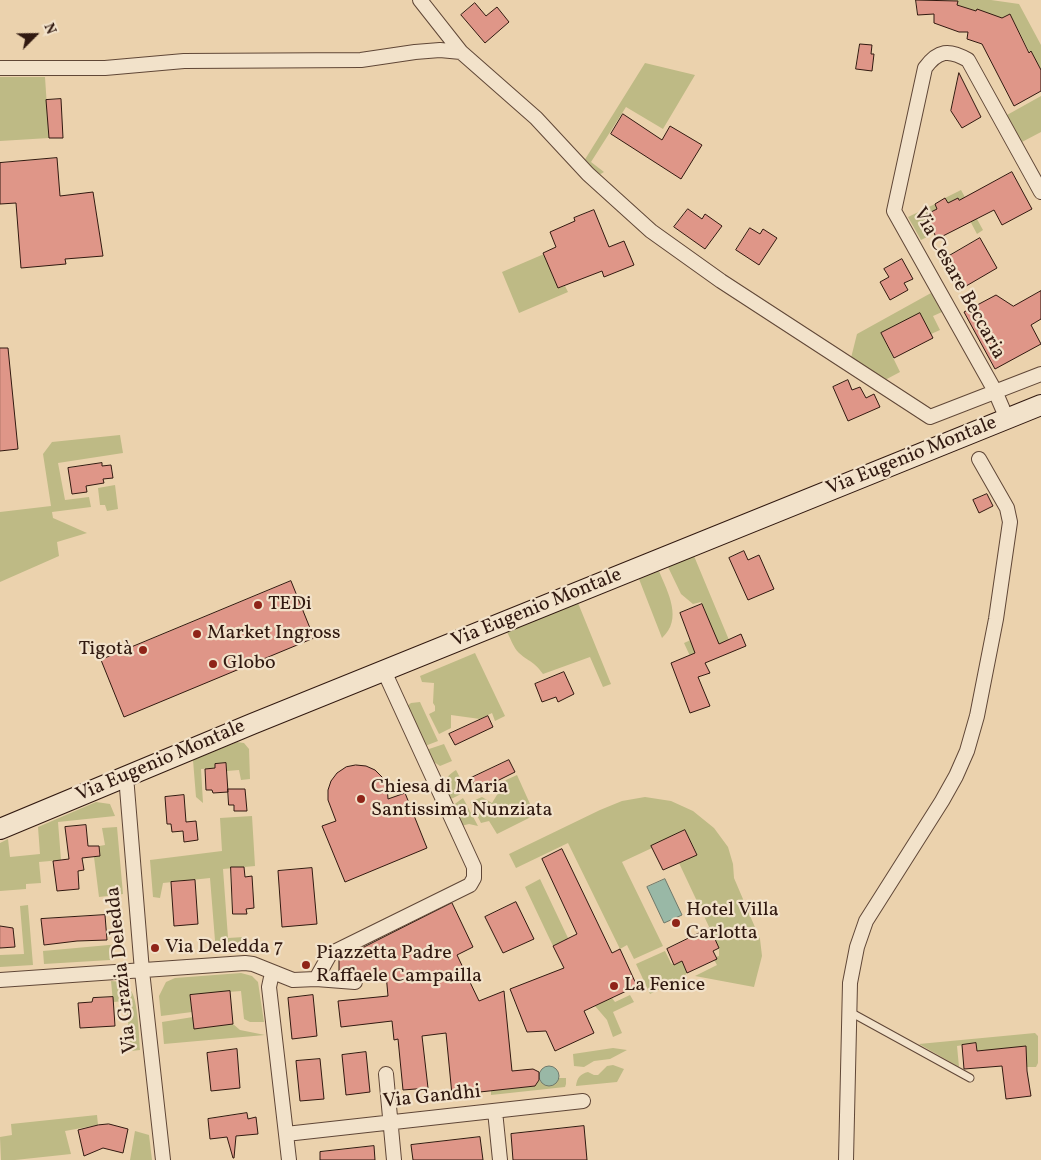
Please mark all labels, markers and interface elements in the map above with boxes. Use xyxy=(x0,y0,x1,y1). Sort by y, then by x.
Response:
north arrow xyxy=(10,10,60,60)
text: N xyxy=(39,21,60,37)
street label: Via Cesare Beccaria xyxy=(906,204,1010,364)
street label: Via Eugenio Montale xyxy=(823,412,1001,502)
street label: Via Eugenio Montale xyxy=(448,564,626,654)
place label: TEDi xyxy=(268,593,312,617)
marker: TEDi xyxy=(252,599,264,611)
place label: Market Ingross xyxy=(207,622,340,646)
marker: Market Ingross xyxy=(191,628,203,640)
place label: Tigotà xyxy=(78,638,133,662)
marker: Tigotà xyxy=(137,644,149,656)
place label: Globo xyxy=(223,652,276,676)
marker: Globo xyxy=(207,658,219,670)
street label: Via Eugenio Montale xyxy=(73,715,249,809)
place label: Chiesa di Maria Santissima Nunziata xyxy=(371,776,553,823)
marker: Chiesa di Maria Santissima Nunziata xyxy=(355,793,367,805)
street label: Via Grazia Deledda xyxy=(102,885,144,1055)
place label: Hotel Villa Carlotta xyxy=(686,899,779,946)
marker: Hotel Villa Carlotta xyxy=(670,917,682,929)
place label: Via Deledda 7 xyxy=(165,936,283,960)
marker: Via Deledda 7 xyxy=(149,942,161,954)
place label: Piazzetta Padre Raffaele Campailla xyxy=(316,942,482,989)
marker: Piazzetta Padre Raffaele Campailla xyxy=(300,959,312,971)
place label: La Fenice xyxy=(624,974,705,998)
marker: La Fenice xyxy=(608,980,620,992)
street label: Via Gandhi xyxy=(382,1081,482,1115)

